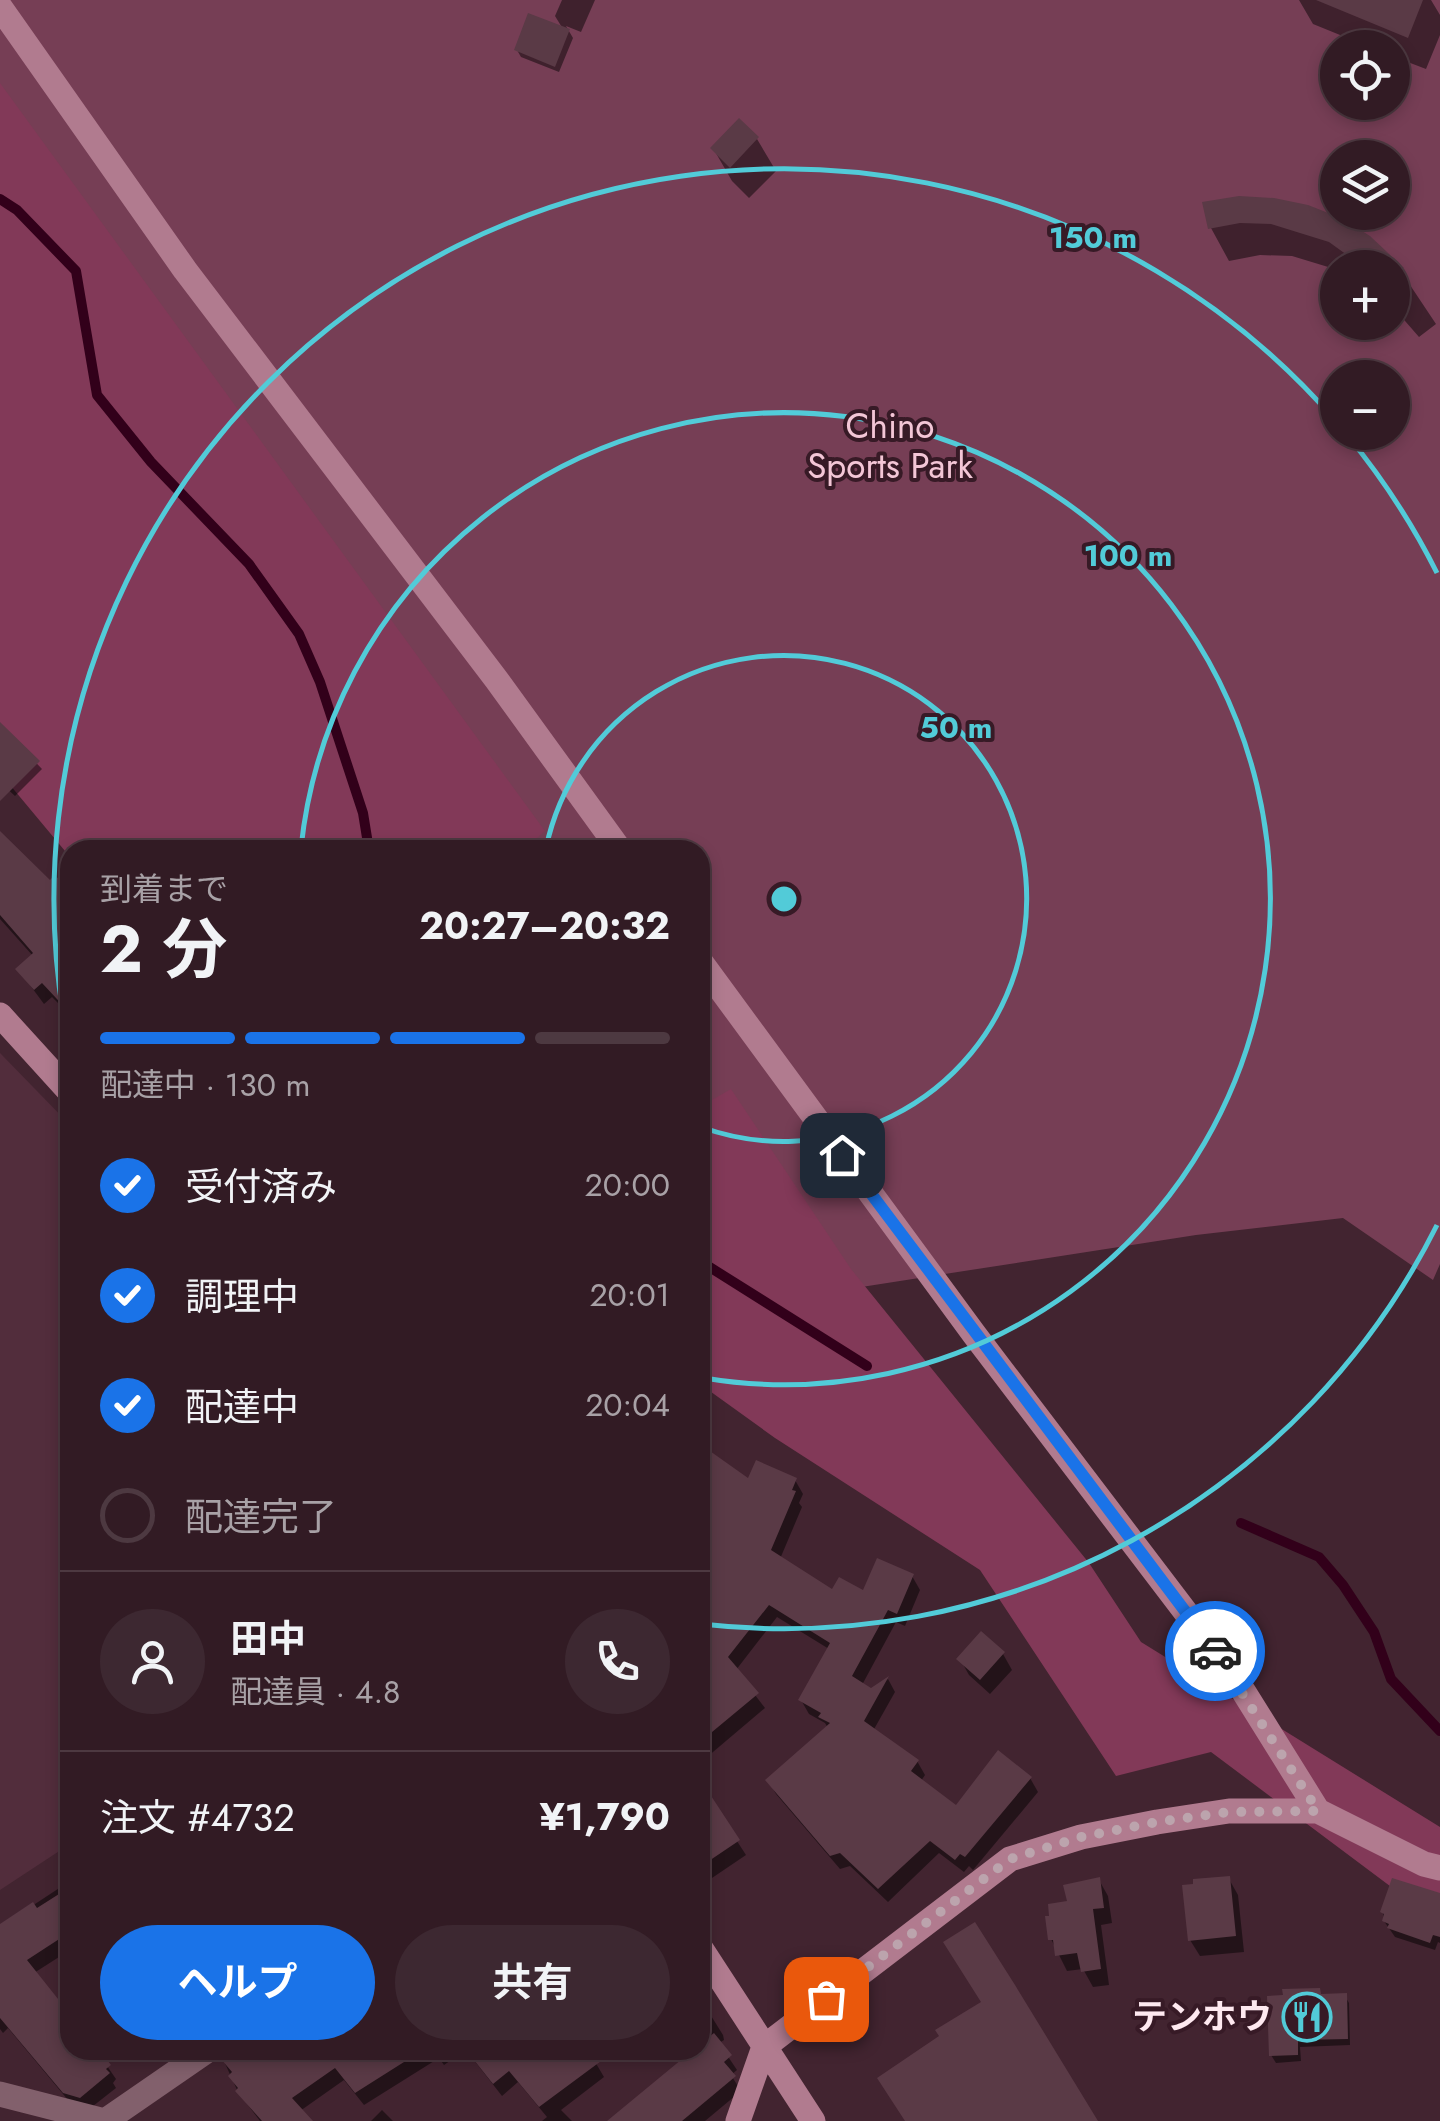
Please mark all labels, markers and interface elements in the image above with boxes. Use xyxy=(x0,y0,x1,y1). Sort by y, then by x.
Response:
map controls xyxy=(1320,30,1410,450)
button: locate xyxy=(1320,30,1410,120)
button: layers xyxy=(1320,140,1410,230)
text: 150 m xyxy=(1049,216,1137,259)
button: + xyxy=(1320,250,1410,340)
button: − xyxy=(1320,360,1410,450)
park label: Chino Sports Park xyxy=(807,401,973,491)
text: 100 m xyxy=(1084,534,1172,577)
text: 50 m xyxy=(920,706,992,749)
text: 到着まで xyxy=(100,866,228,912)
centre of rings xyxy=(766,881,802,917)
text: 20:27–20:32 xyxy=(419,898,670,953)
text: 2 分 xyxy=(100,902,227,996)
text: 配達中 · 130 m xyxy=(100,1062,310,1108)
pin xyxy=(800,1113,885,1198)
icon: home xyxy=(815,1128,870,1183)
icon: check xyxy=(100,1158,155,1213)
text: 受付済み xyxy=(185,1159,337,1214)
text: 20:00 xyxy=(585,1162,670,1208)
icon: check xyxy=(100,1268,155,1323)
text: 調理中 xyxy=(185,1269,299,1324)
text: 20:01 xyxy=(589,1272,670,1318)
icon: check xyxy=(100,1378,155,1433)
text: 配達中 xyxy=(185,1379,299,1434)
text: 20:04 xyxy=(585,1382,670,1428)
text: 配達完了 xyxy=(185,1489,337,1544)
courier xyxy=(1165,1601,1265,1701)
button: person xyxy=(100,1609,205,1714)
button: phone xyxy=(565,1609,670,1714)
text: 田中 xyxy=(230,1611,306,1666)
icon: car xyxy=(1188,1624,1243,1679)
text: 配達員 · 4.8 xyxy=(230,1669,401,1715)
text: ¥1,790 xyxy=(539,1789,670,1844)
text: 注文 #4732 xyxy=(100,1790,295,1845)
button: ヘルプ xyxy=(100,1925,375,2040)
button: 共有 xyxy=(395,1925,670,2040)
pin xyxy=(784,1957,869,2042)
icon: bag xyxy=(799,1972,854,2027)
restaurant icon: テンホウ xyxy=(1281,1991,1333,2043)
place label: テンホウ xyxy=(1132,1992,1272,2042)

